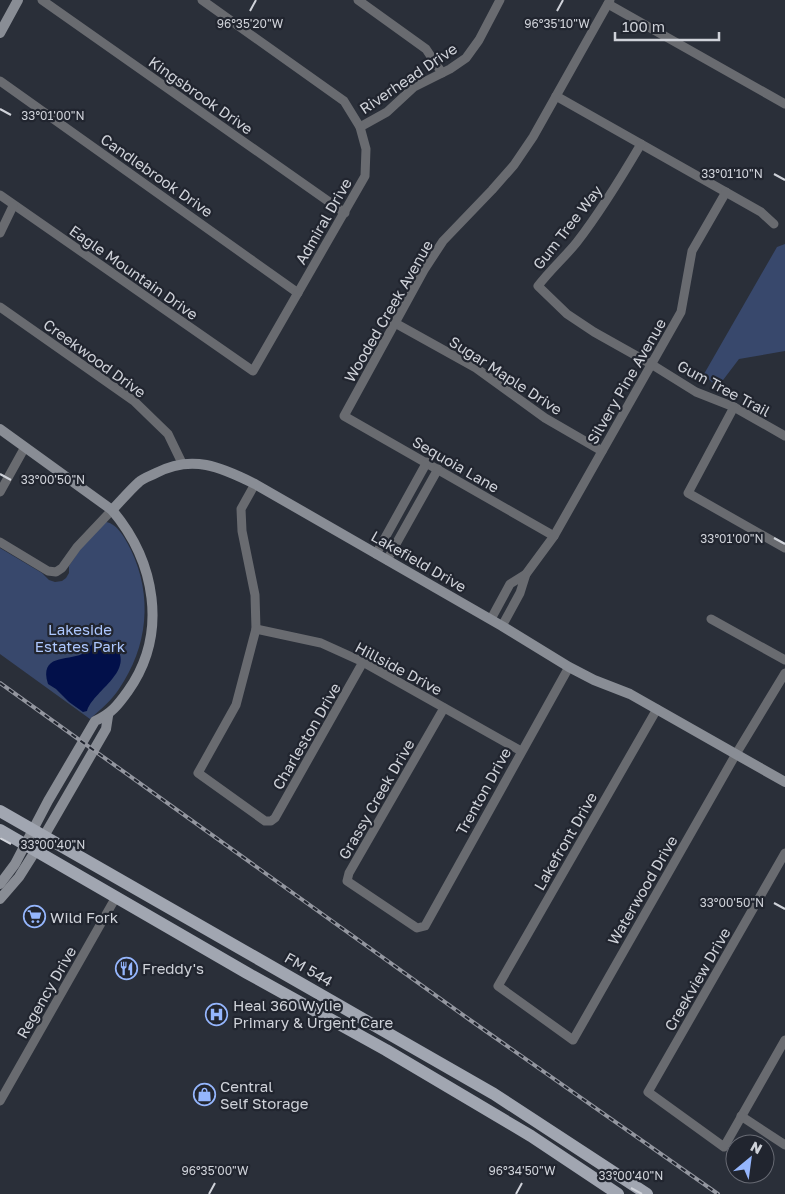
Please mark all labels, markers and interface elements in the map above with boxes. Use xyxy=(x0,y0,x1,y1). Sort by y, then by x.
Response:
scale bar xyxy=(615,10,719,42)
text: 96°35'20"W xyxy=(217,16,284,31)
text: 96°35'10"W xyxy=(524,16,590,31)
text: 100 m xyxy=(622,17,665,35)
street label: Riverhead Drive xyxy=(356,39,460,117)
street label: Kingsbrook Drive xyxy=(145,52,257,138)
text: 33°01'00"N xyxy=(21,108,85,123)
street label: Candlebrook Drive xyxy=(97,130,217,221)
text: 33°01'10"N xyxy=(701,166,763,181)
street label: Admiral Drive xyxy=(291,175,355,267)
street label: Gum Tree Way xyxy=(529,181,606,273)
street label: Eagle Mountain Drive xyxy=(66,221,202,323)
street label: Wooded Creek Avenue xyxy=(340,236,436,385)
street label: Creekwood Drive xyxy=(40,315,150,401)
street label: Silvery Pine Avenue xyxy=(583,315,669,447)
street label: Sugar Maple Drive xyxy=(446,332,566,418)
street label: Gum Tree Trail xyxy=(675,356,774,420)
street label: Sequoia Lane xyxy=(410,432,503,496)
text: 33°00'50"N xyxy=(21,472,85,487)
street label: Lakefield Drive xyxy=(368,526,470,596)
text: 33°01'00"N xyxy=(700,531,764,546)
park label: Lakeside Estates Park xyxy=(35,620,126,655)
street label: Hillside Drive xyxy=(352,638,446,699)
street label: Charleston Drive xyxy=(268,679,344,793)
street label: Grassy Creek Drive xyxy=(334,736,418,862)
street label: Trenton Drive xyxy=(452,744,514,838)
street label: Lakefront Drive xyxy=(530,789,600,893)
street label: Waterwood Drive xyxy=(603,832,681,948)
text: 33°00'40"N xyxy=(21,837,85,852)
text: 33°00'50"N xyxy=(700,895,764,910)
supermarket icon: Wild Fork xyxy=(22,905,46,929)
place label: Wild Fork xyxy=(50,908,119,926)
street label: Creekview Drive xyxy=(660,924,734,1034)
street label: Regency Drive xyxy=(12,943,80,1041)
street label: FM 544 xyxy=(282,948,336,990)
restaurant icon: Freddy's xyxy=(114,956,138,980)
place label: Freddy's xyxy=(142,959,204,977)
place label: Heal 360 Wylie Primary & Urgent Care xyxy=(233,996,393,1031)
hospital icon: Heal 360 Wylie Primary & Urgent Care xyxy=(205,1002,229,1026)
place label: Central Self Storage xyxy=(220,1077,309,1112)
shop icon: Central Self Storage xyxy=(192,1083,216,1107)
north arrow xyxy=(725,1134,775,1184)
text: N xyxy=(748,1137,765,1157)
text: 96°35'00"W xyxy=(181,1163,249,1178)
text: 96°34'50"W xyxy=(488,1163,556,1178)
text: 33°00'40"N xyxy=(599,1168,663,1183)

